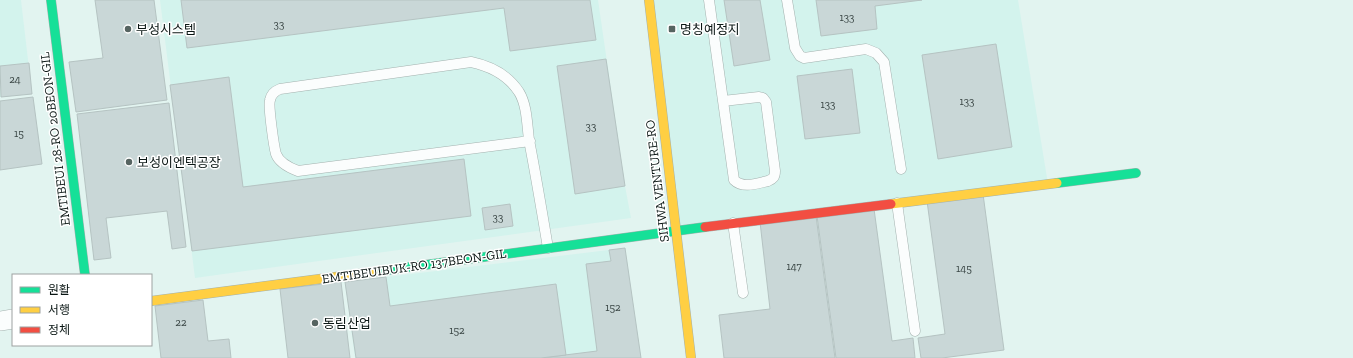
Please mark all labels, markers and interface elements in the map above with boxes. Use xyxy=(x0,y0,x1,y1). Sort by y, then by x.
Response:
house number: 133 xyxy=(840,11,855,24)
house number: 33 xyxy=(274,18,284,31)
place label: 부성시스템 xyxy=(136,22,196,37)
place label: 명칭예정지 xyxy=(680,22,740,37)
marker: 부성시스템 xyxy=(123,24,133,34)
marker: 명칭예정지 xyxy=(667,24,677,34)
street label: EMTIBEUI 28-RO 20BEON-GIL xyxy=(37,51,73,227)
house number: 24 xyxy=(9,73,21,86)
house number: 133 xyxy=(960,95,975,108)
house number: 133 xyxy=(821,98,836,111)
street label: SIHWA VENTURE-RO xyxy=(642,119,672,243)
house number: 33 xyxy=(586,120,596,133)
house number: 15 xyxy=(14,127,24,140)
place label: 보성이엔텍공장 xyxy=(137,155,221,170)
marker: 보성이엔텍공장 xyxy=(124,157,134,167)
house number: 33 xyxy=(493,211,503,224)
street label: EMTIBEUIBUK-RO 137BEON-GIL xyxy=(321,246,507,286)
house number: 147 xyxy=(786,260,802,273)
house number: 145 xyxy=(956,262,972,275)
legend xyxy=(12,274,152,346)
text: 원활 xyxy=(48,283,70,297)
house number: 152 xyxy=(605,301,621,314)
text: 서행 xyxy=(48,303,70,317)
house number: 22 xyxy=(175,316,187,329)
place label: 동림산업 xyxy=(323,316,371,331)
marker: 동림산업 xyxy=(310,318,320,328)
text: 정체 xyxy=(48,323,70,337)
house number: 152 xyxy=(449,324,465,337)

